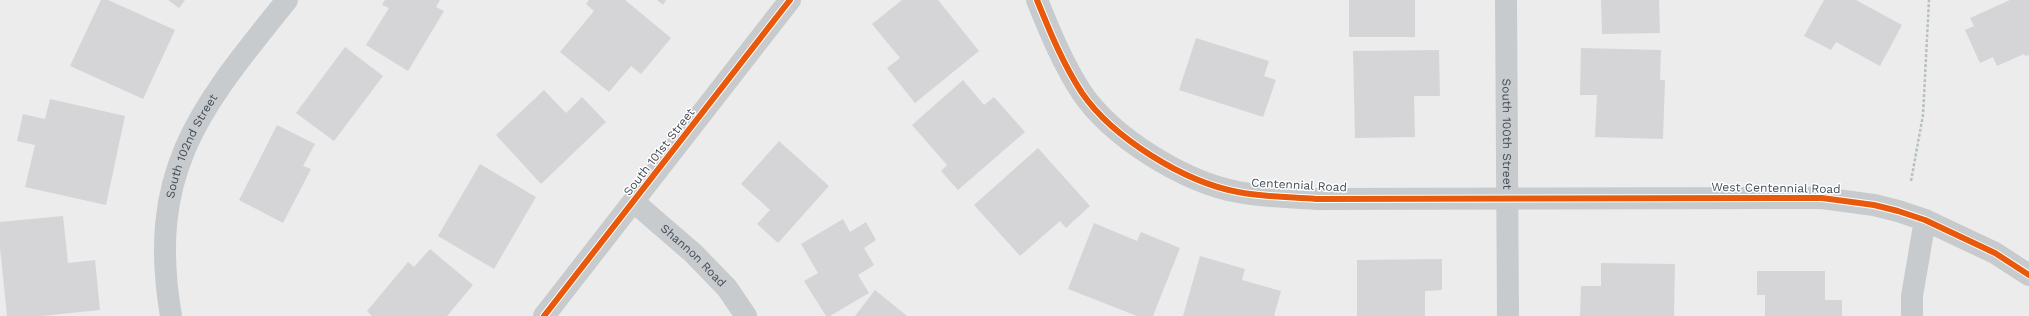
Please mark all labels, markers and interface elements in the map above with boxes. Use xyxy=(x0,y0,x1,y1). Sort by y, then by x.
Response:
street label: South 100th Street xyxy=(1499,78,1514,190)
street label: South 102nd Street xyxy=(163,91,220,200)
street label: South 101st Street xyxy=(621,106,697,198)
street label: Centennial Road xyxy=(1251,175,1347,195)
street label: West Centennial Road xyxy=(1711,180,1841,196)
street label: Shannon Road xyxy=(658,221,729,290)

